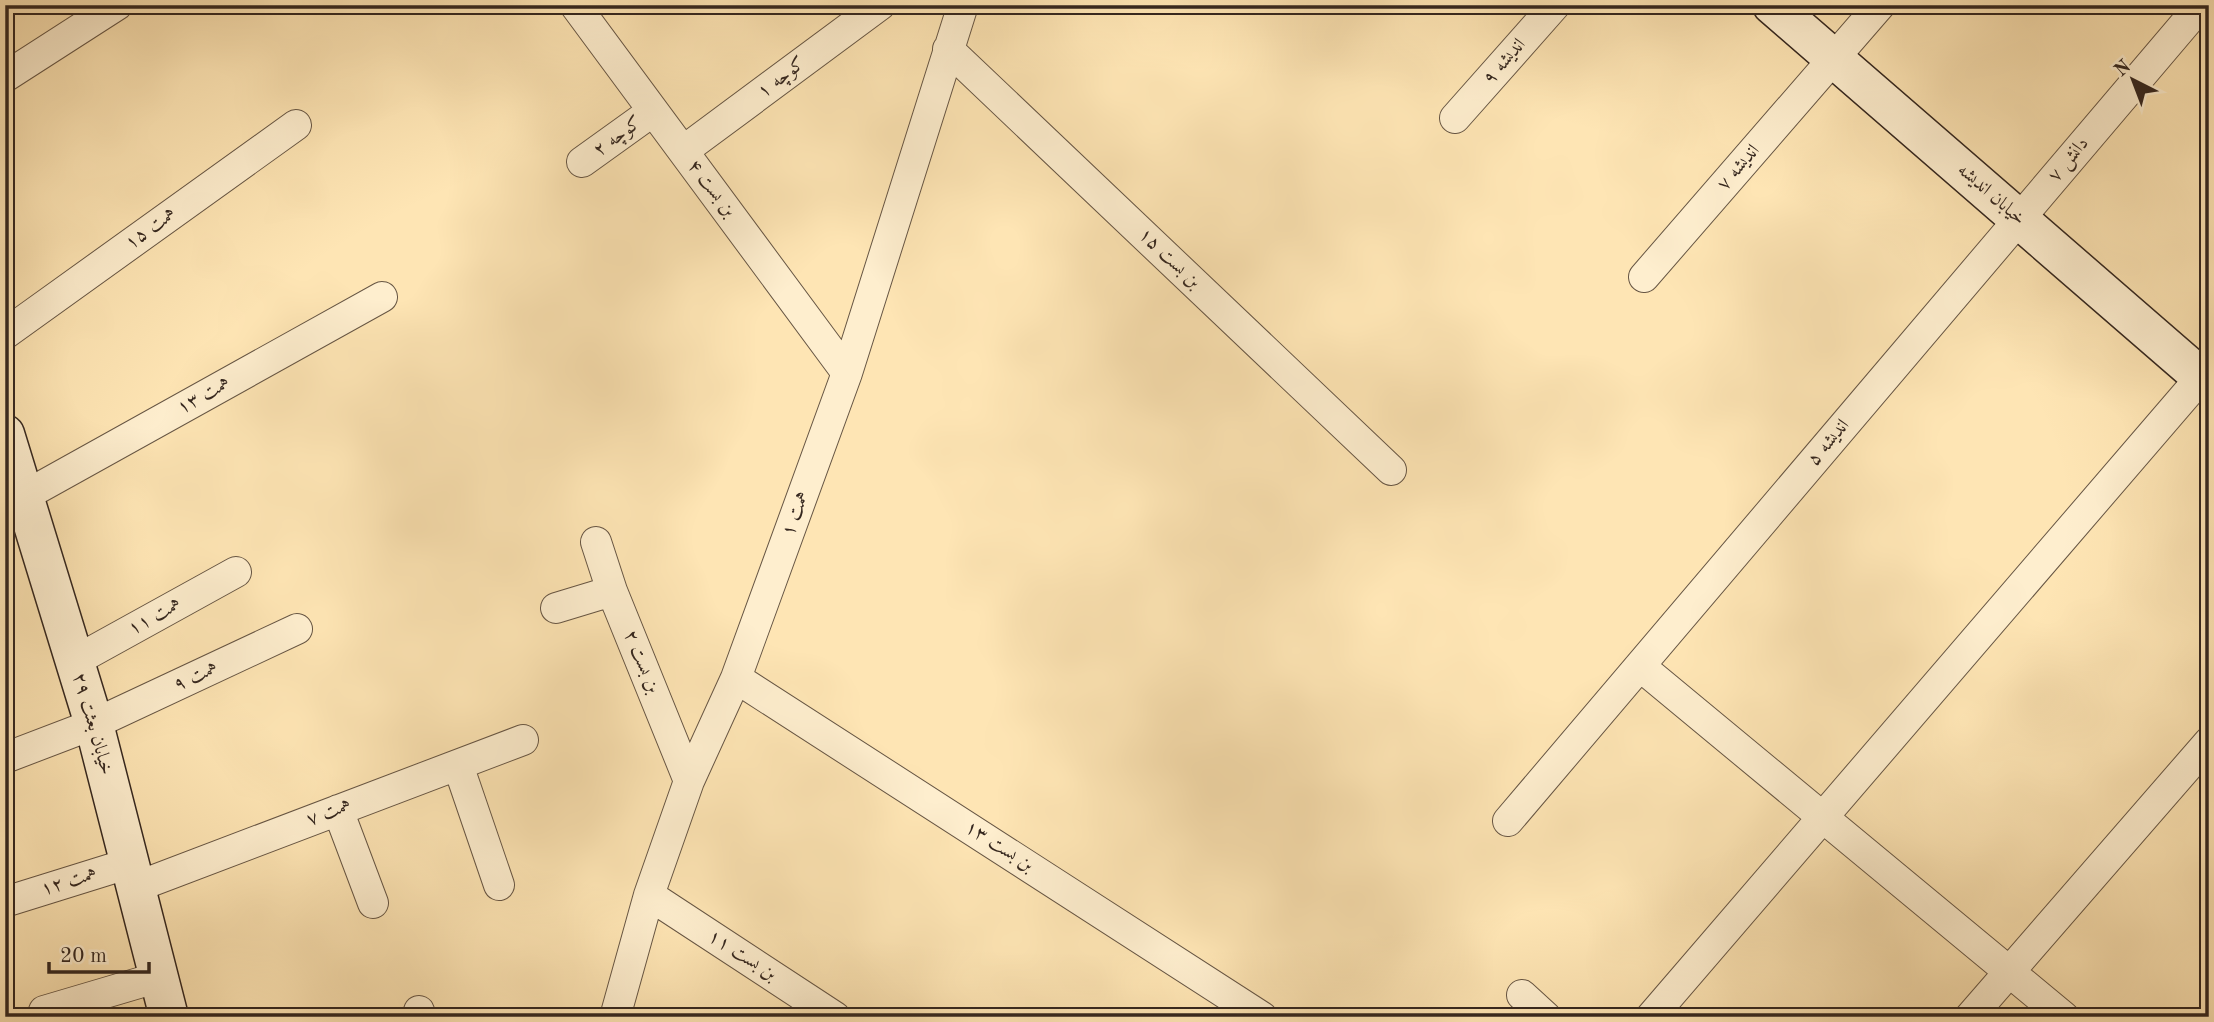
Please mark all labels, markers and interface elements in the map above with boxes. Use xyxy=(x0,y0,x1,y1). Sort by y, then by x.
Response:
street label: اندیشه ۹ xyxy=(1480,36,1530,88)
north arrow xyxy=(2098,46,2168,116)
street label: کوچه ۱ xyxy=(754,53,811,104)
text: N xyxy=(2112,57,2135,81)
street label: کوچه ۲ xyxy=(590,113,647,162)
street label: دانش ۷ xyxy=(2045,134,2094,187)
street label: اندیشه ۷ xyxy=(1714,142,1764,194)
street label: بن بست ۴ xyxy=(683,157,739,222)
street label: خیابان اندیشه xyxy=(1954,161,2028,229)
street label: همت ۱۵ xyxy=(122,205,180,253)
street label: بن بست ۱۵ xyxy=(1135,225,1204,293)
street label: همت ۱۳ xyxy=(174,374,234,418)
street label: اندیشه ۵ xyxy=(1804,416,1854,470)
street label: همت ۱ xyxy=(779,489,813,539)
street label: همت ۱۱ xyxy=(125,595,185,639)
street label: بن بست ۲ xyxy=(620,628,662,697)
street label: همت ۹ xyxy=(171,659,221,695)
street label: خیابان بعثت ۲۹ xyxy=(68,671,116,777)
street label: همت ۷ xyxy=(304,796,354,830)
street label: بن بست ۱۳ xyxy=(961,818,1037,876)
street label: همت ۱۲ xyxy=(39,865,99,899)
street label: بن بست ۱۱ xyxy=(704,927,780,985)
scale bar xyxy=(49,931,149,975)
text: 20 m xyxy=(60,946,107,967)

